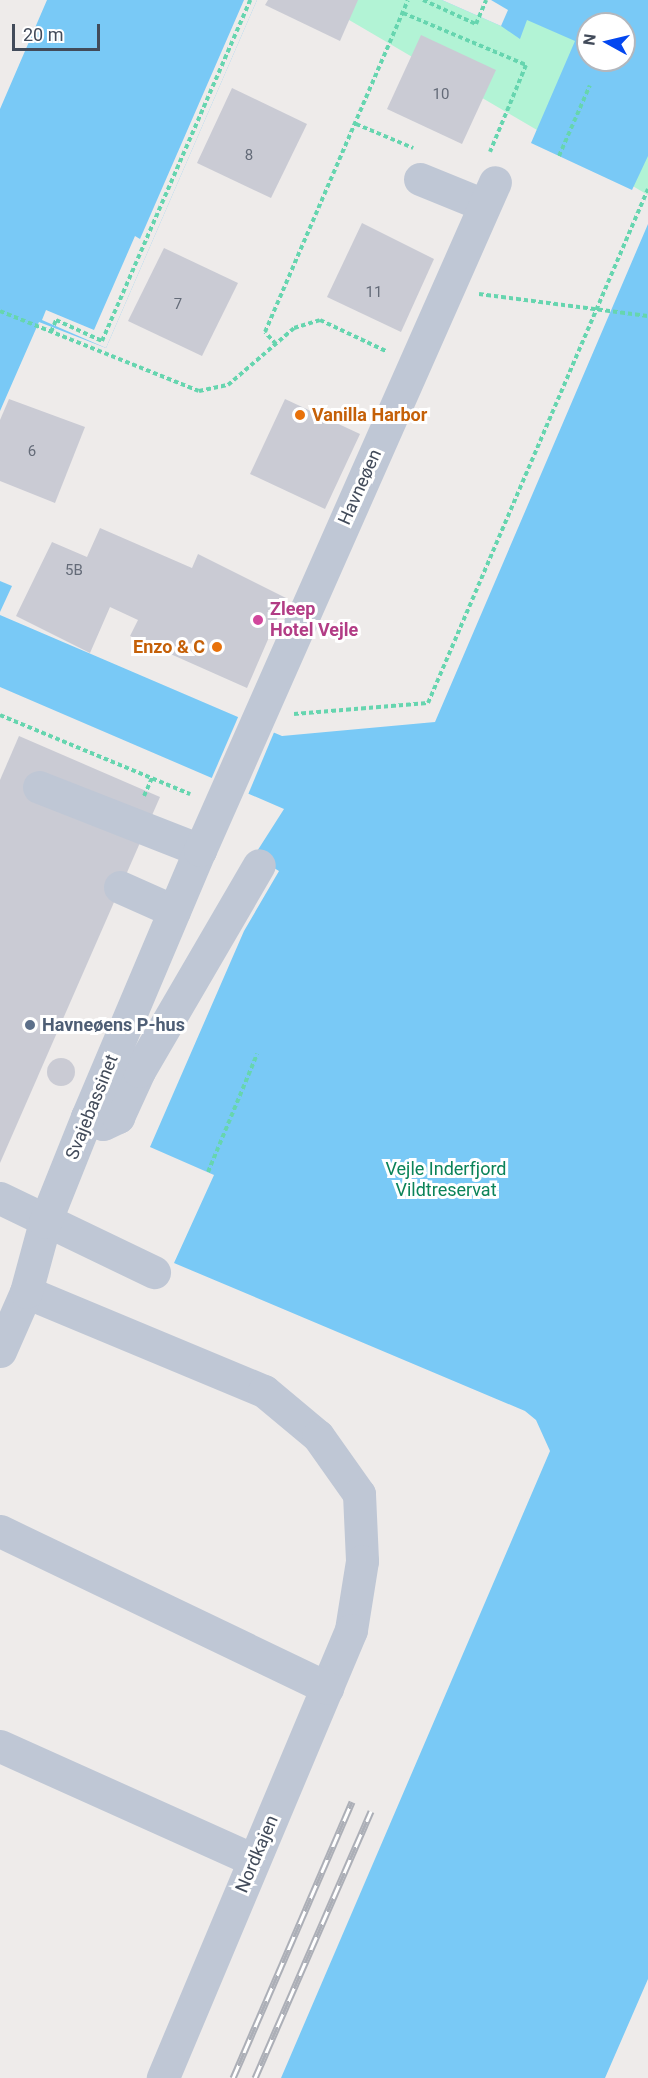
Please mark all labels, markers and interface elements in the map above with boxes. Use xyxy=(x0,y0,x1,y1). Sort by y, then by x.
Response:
scale bar xyxy=(15,12,104,50)
north arrow xyxy=(576,12,636,72)
text: 20 m xyxy=(23,24,63,45)
text: N xyxy=(579,33,600,47)
house number: 10 xyxy=(433,86,449,104)
house number: 8 xyxy=(245,147,253,165)
house number: 11 xyxy=(366,284,382,302)
house number: 7 xyxy=(174,296,182,314)
place label: Vanilla Harbor xyxy=(312,404,427,426)
marker: Vanilla Harbor xyxy=(293,408,307,422)
house number: 6 xyxy=(28,443,36,461)
street label: Havneøen xyxy=(334,446,386,528)
house number: 5B xyxy=(65,562,83,580)
place label: Zleep Hotel Vejle xyxy=(270,599,358,642)
marker: Zleep Hotel Vejle xyxy=(251,613,265,627)
place label: Enzo & C xyxy=(133,636,205,658)
marker: Enzo & C xyxy=(210,640,224,654)
place label: Havneøens P-hus xyxy=(42,1014,185,1036)
marker: Havneøens P-hus xyxy=(23,1018,37,1032)
street label: Svajebassinet xyxy=(61,1051,123,1163)
park label: Vejle Inderfjord Vildtreservat xyxy=(386,1159,506,1202)
street label: Nordkajen xyxy=(231,1812,283,1896)

